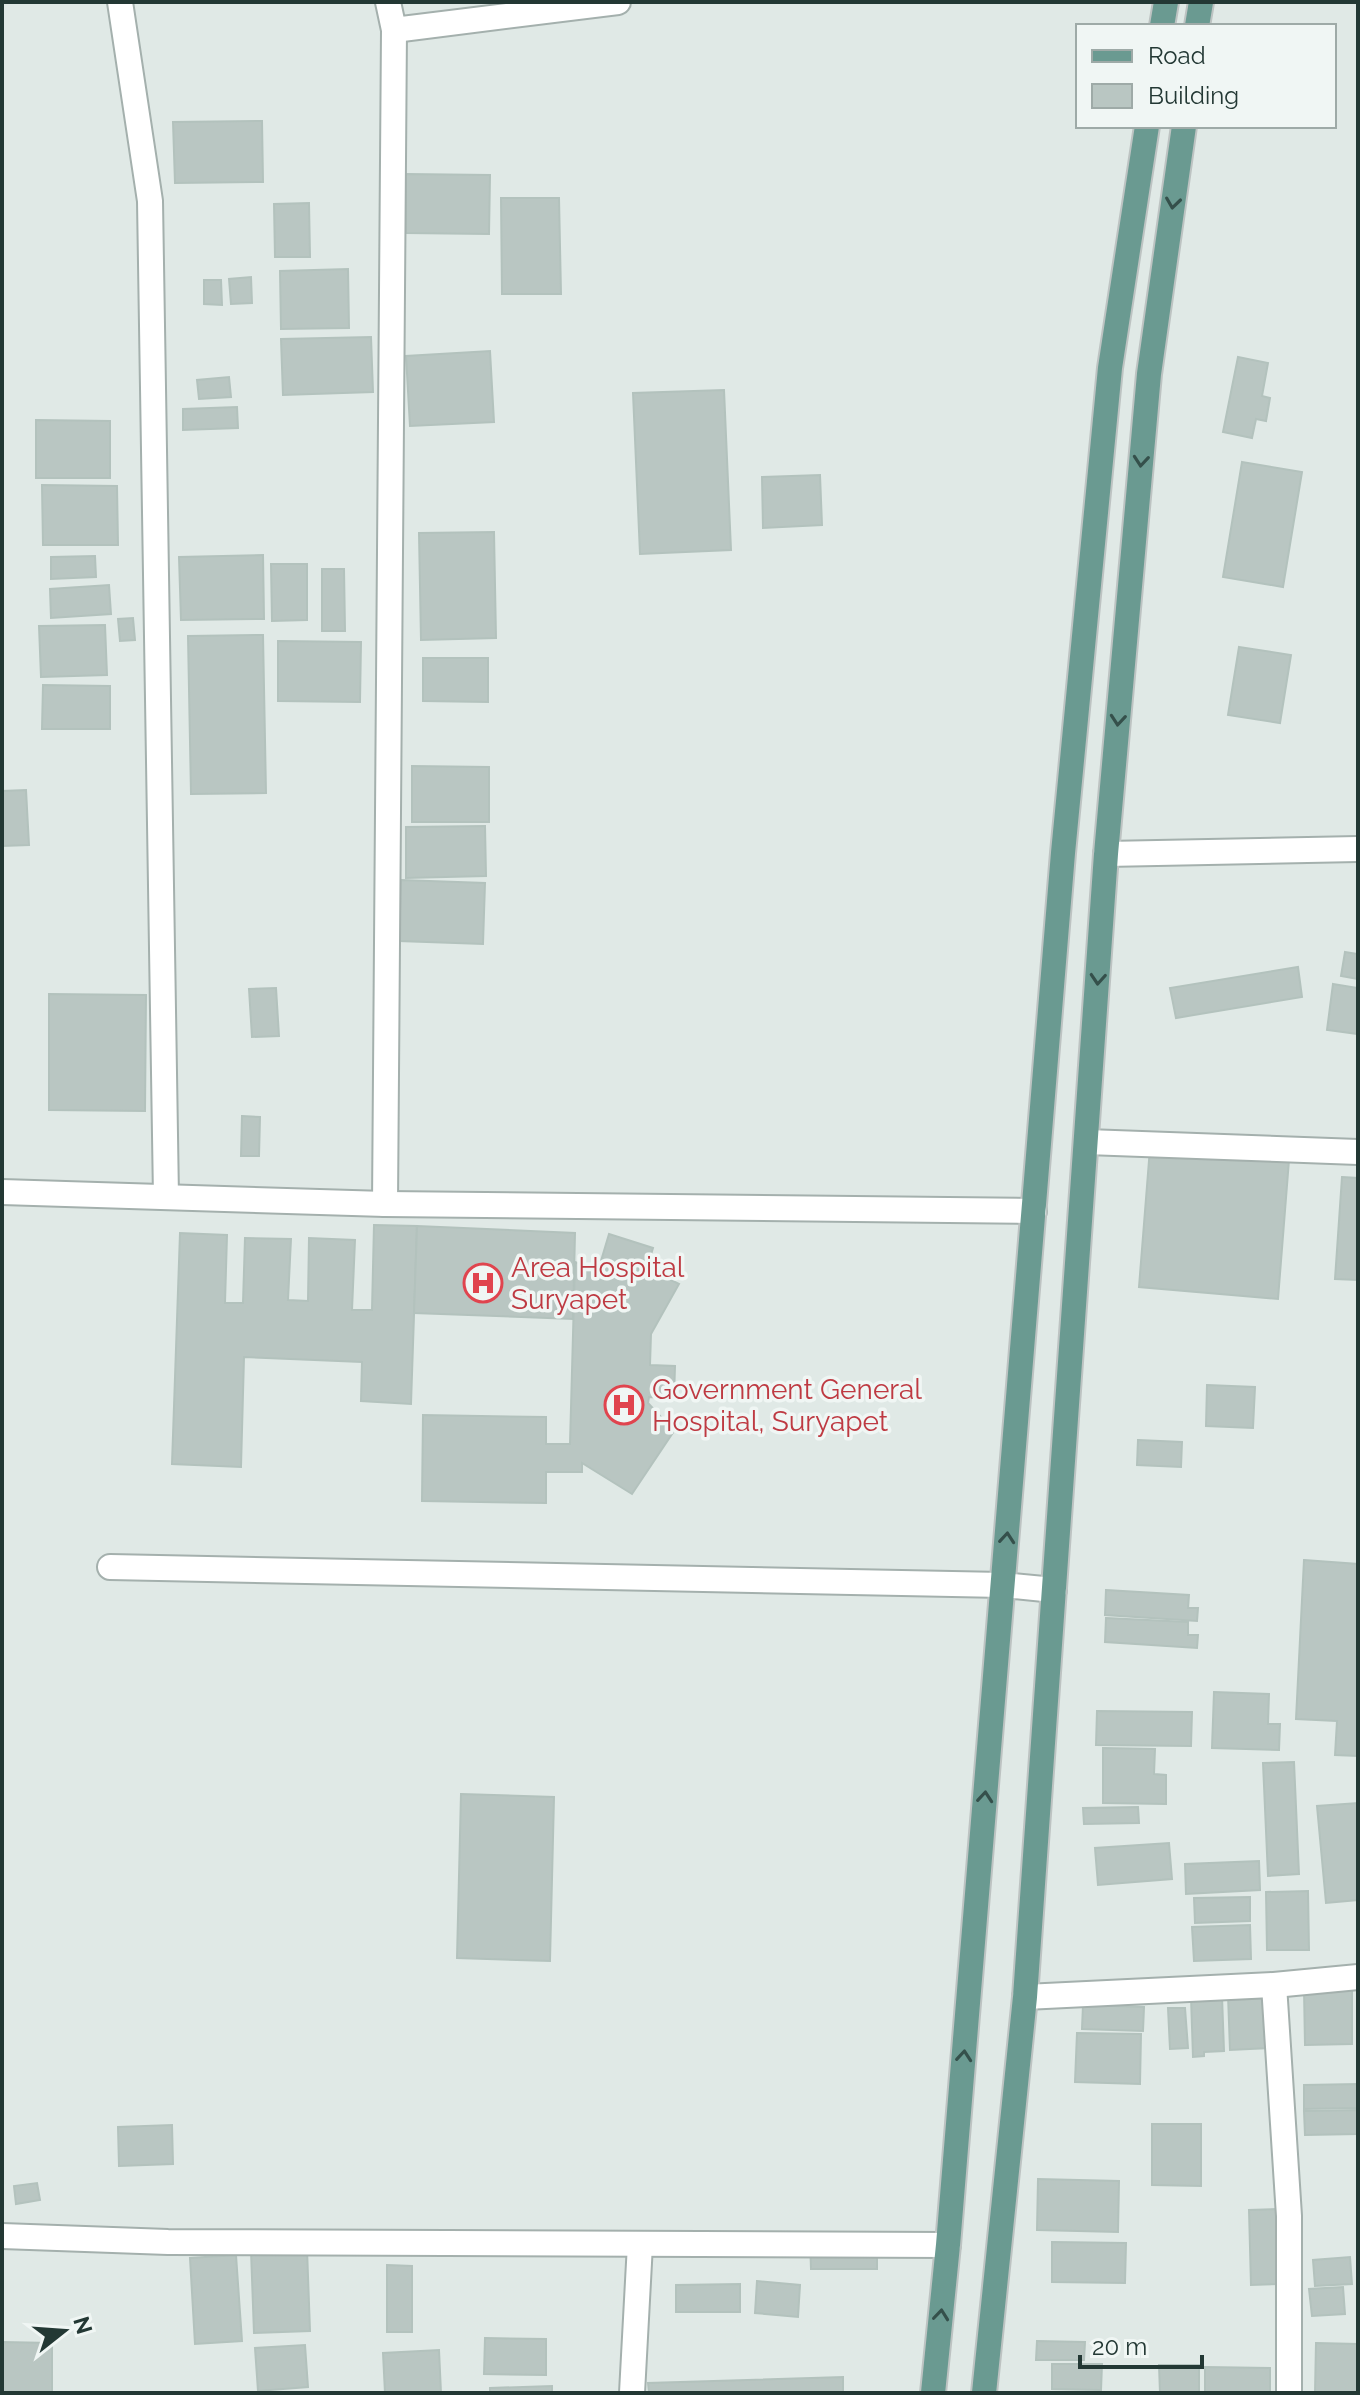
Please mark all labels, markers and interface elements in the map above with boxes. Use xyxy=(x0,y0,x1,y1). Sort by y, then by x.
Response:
legend xyxy=(1076,24,1336,128)
text: Road xyxy=(1148,41,1206,70)
text: Building xyxy=(1148,81,1239,110)
one-way arrow xyxy=(1165,196,1182,210)
one-way arrow xyxy=(1133,455,1150,468)
one-way arrow xyxy=(1110,714,1127,727)
one-way arrow xyxy=(1090,973,1107,986)
place label: Area Hospital Suryapet xyxy=(511,1251,685,1316)
hospital icon: Area Hospital Suryapet xyxy=(462,1262,504,1304)
place label: Government General Hospital, Suryapet xyxy=(652,1373,922,1438)
hospital icon: Government General Hospital, Suryapet xyxy=(603,1384,645,1426)
one-way arrow xyxy=(998,1531,1015,1544)
one-way arrow xyxy=(976,1790,993,1803)
one-way arrow xyxy=(955,2049,972,2062)
north arrow xyxy=(24,2291,104,2371)
one-way arrow xyxy=(932,2308,949,2321)
text: N xyxy=(68,2313,98,2337)
scale bar xyxy=(1080,2319,1202,2369)
text: 20 m xyxy=(1092,2332,1147,2361)

